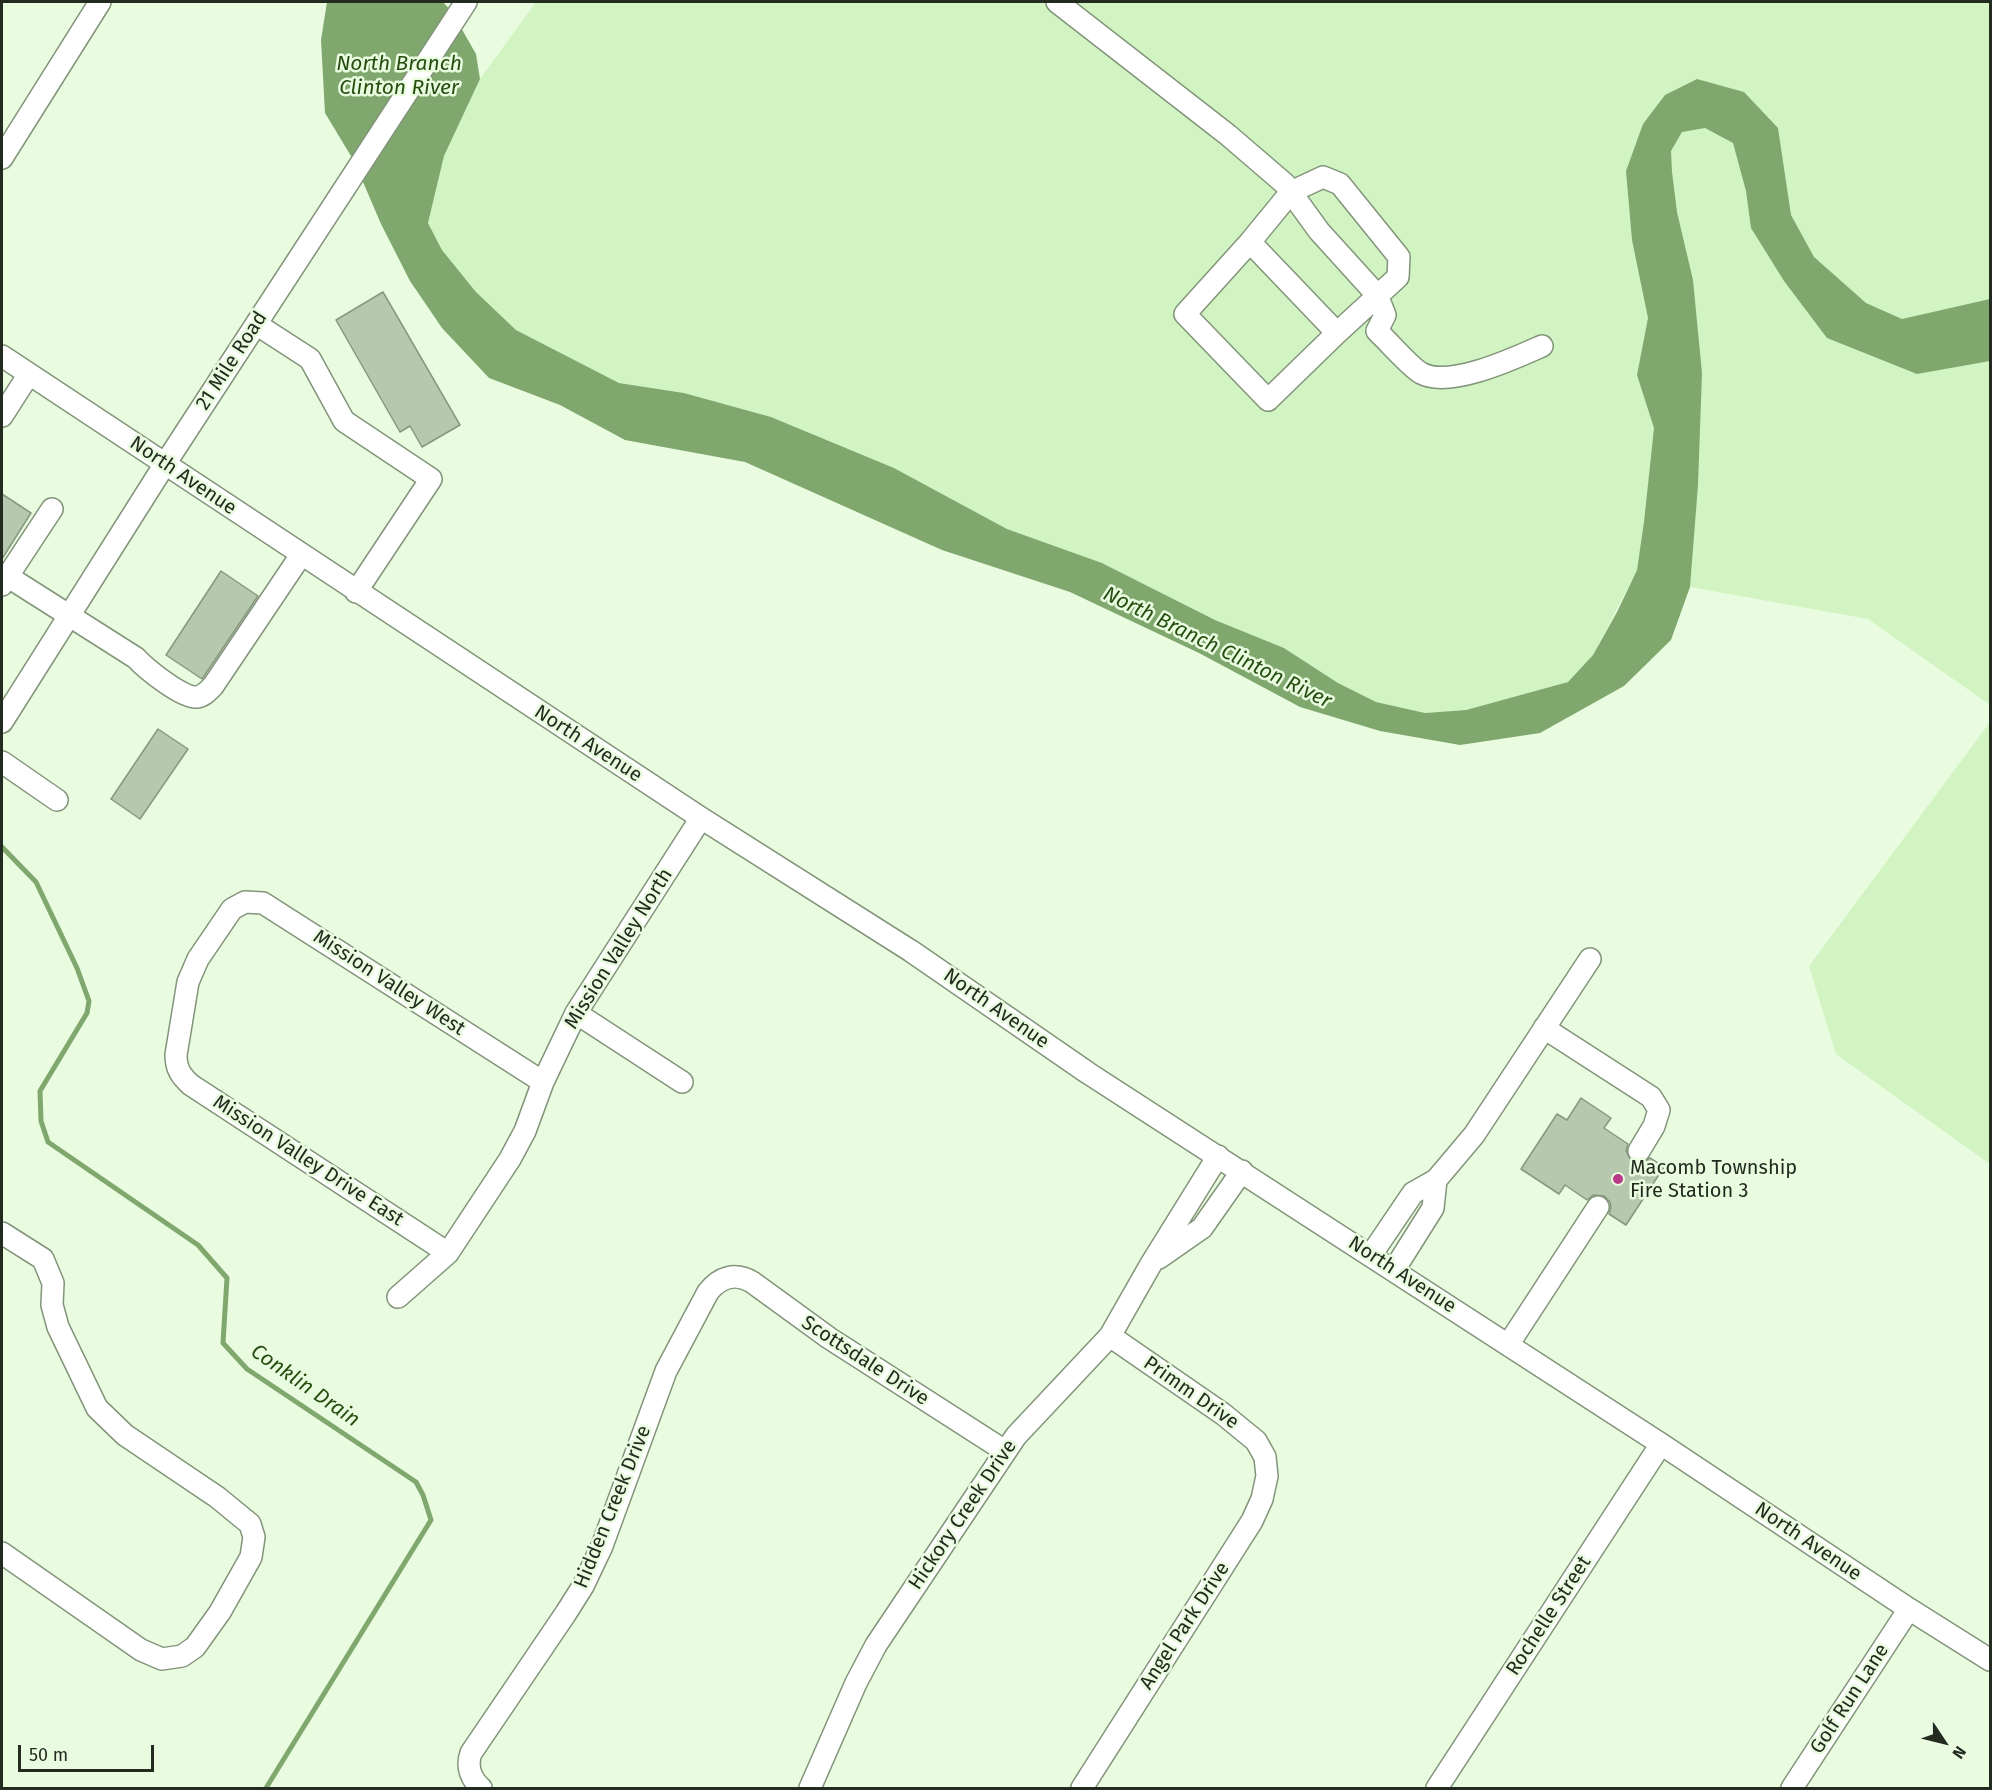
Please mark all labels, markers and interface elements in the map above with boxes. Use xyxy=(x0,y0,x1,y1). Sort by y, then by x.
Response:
water label: North Branch Clinton River xyxy=(336,51,462,101)
street label: 21 Mile Road xyxy=(191,307,273,415)
street label: North Avenue xyxy=(125,431,241,521)
water label: North Branch Clinton River xyxy=(1099,582,1335,714)
street label: North Avenue xyxy=(530,700,646,788)
street label: Mission Valley North xyxy=(560,864,678,1034)
street label: Mission Valley West xyxy=(309,925,469,1041)
street label: North Avenue xyxy=(938,964,1054,1054)
street label: Mission Valley Drive East xyxy=(208,1090,408,1232)
place label: Macomb Township Fire Station 3 xyxy=(1630,1156,1797,1203)
marker: Macomb Township Fire Station 3 xyxy=(1611,1172,1625,1186)
street label: North Avenue xyxy=(1344,1231,1460,1319)
street label: Scottsdale Drive xyxy=(797,1311,933,1411)
water label: Conklin Drain xyxy=(246,1339,364,1433)
street label: Primm Drive xyxy=(1139,1351,1243,1435)
street label: Hidden Creek Drive xyxy=(569,1422,657,1592)
street label: Hickory Creek Drive xyxy=(904,1435,1022,1595)
street label: North Avenue xyxy=(1750,1497,1866,1587)
street label: Rochelle Street xyxy=(1501,1552,1597,1680)
street label: Angel Park Drive xyxy=(1135,1558,1235,1694)
street label: Golf Run Lane xyxy=(1806,1640,1894,1758)
north arrow xyxy=(1914,1712,1974,1772)
scale bar xyxy=(21,1733,158,1771)
text: N xyxy=(1948,1743,1970,1762)
text: 50 m xyxy=(29,1744,68,1766)

